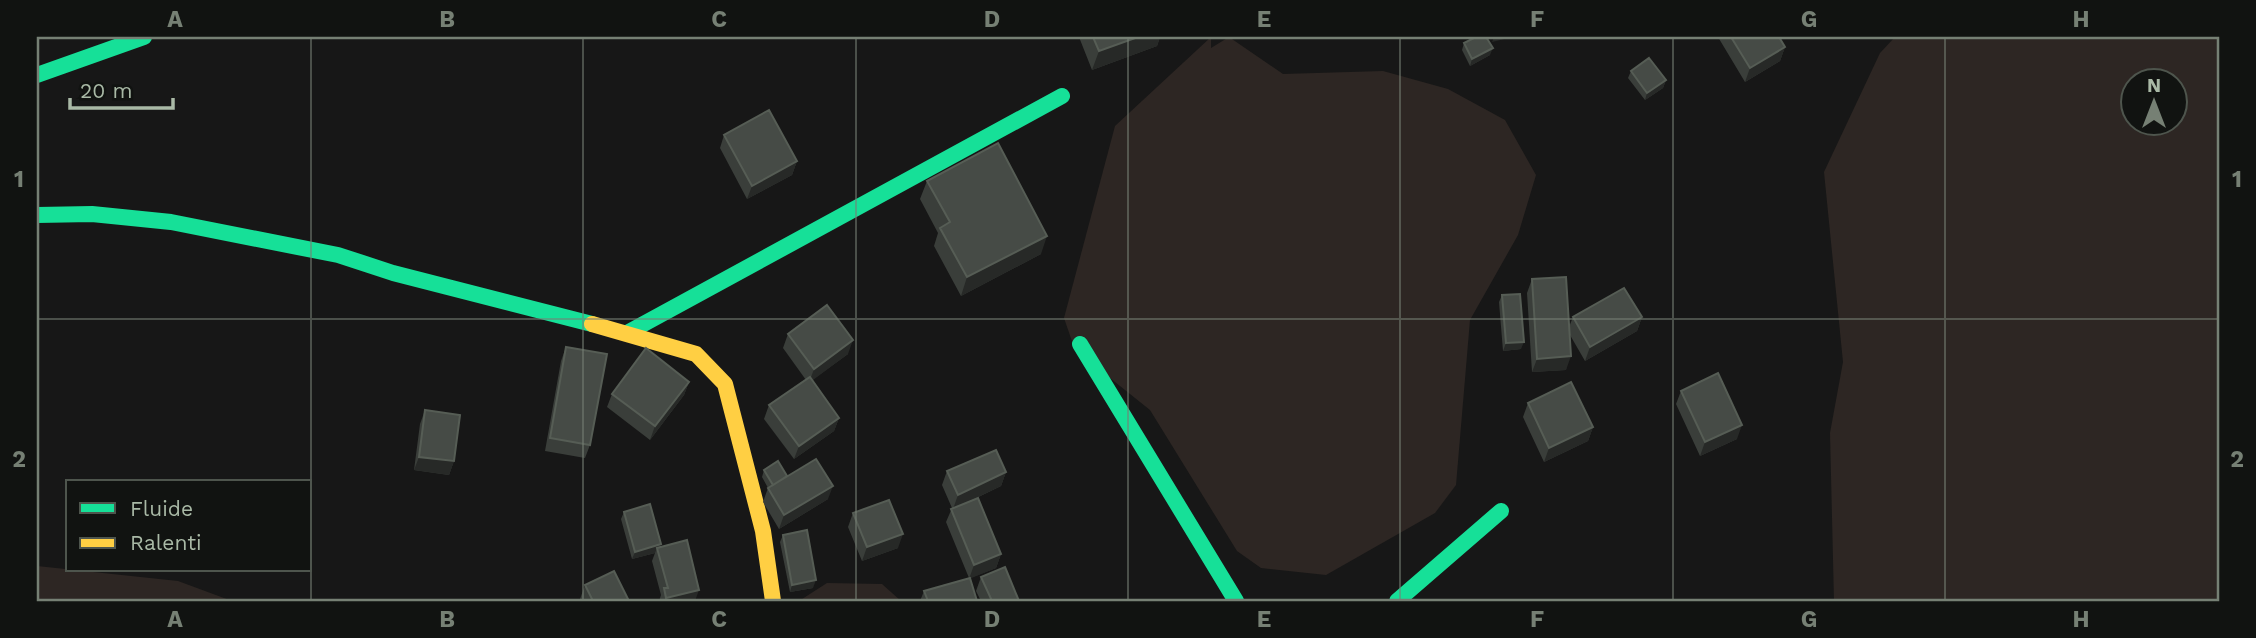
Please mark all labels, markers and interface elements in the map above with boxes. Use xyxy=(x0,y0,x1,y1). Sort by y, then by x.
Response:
text: A xyxy=(167,6,183,33)
text: B xyxy=(439,6,455,33)
text: C xyxy=(711,6,727,33)
text: D xyxy=(984,6,1000,33)
text: E xyxy=(1257,6,1271,33)
text: F xyxy=(1530,6,1544,33)
text: G xyxy=(1801,6,1817,33)
text: H xyxy=(2072,6,2090,33)
scale bar xyxy=(70,66,173,110)
north arrow xyxy=(2120,66,2190,136)
text: N xyxy=(2147,74,2161,97)
text: 20 m xyxy=(80,78,132,103)
text: 1 xyxy=(14,166,24,193)
text: 1 xyxy=(2232,166,2242,193)
text: 2 xyxy=(12,446,26,473)
text: 2 xyxy=(2230,446,2244,473)
legend xyxy=(66,480,312,572)
text: Fluide xyxy=(130,496,193,521)
text: Ralenti xyxy=(130,530,202,555)
text: A xyxy=(167,606,183,633)
text: B xyxy=(439,606,455,633)
text: C xyxy=(711,606,727,633)
text: D xyxy=(984,606,1000,633)
text: E xyxy=(1257,606,1271,633)
text: F xyxy=(1530,606,1544,633)
text: G xyxy=(1801,606,1817,633)
text: H xyxy=(2072,606,2090,633)

